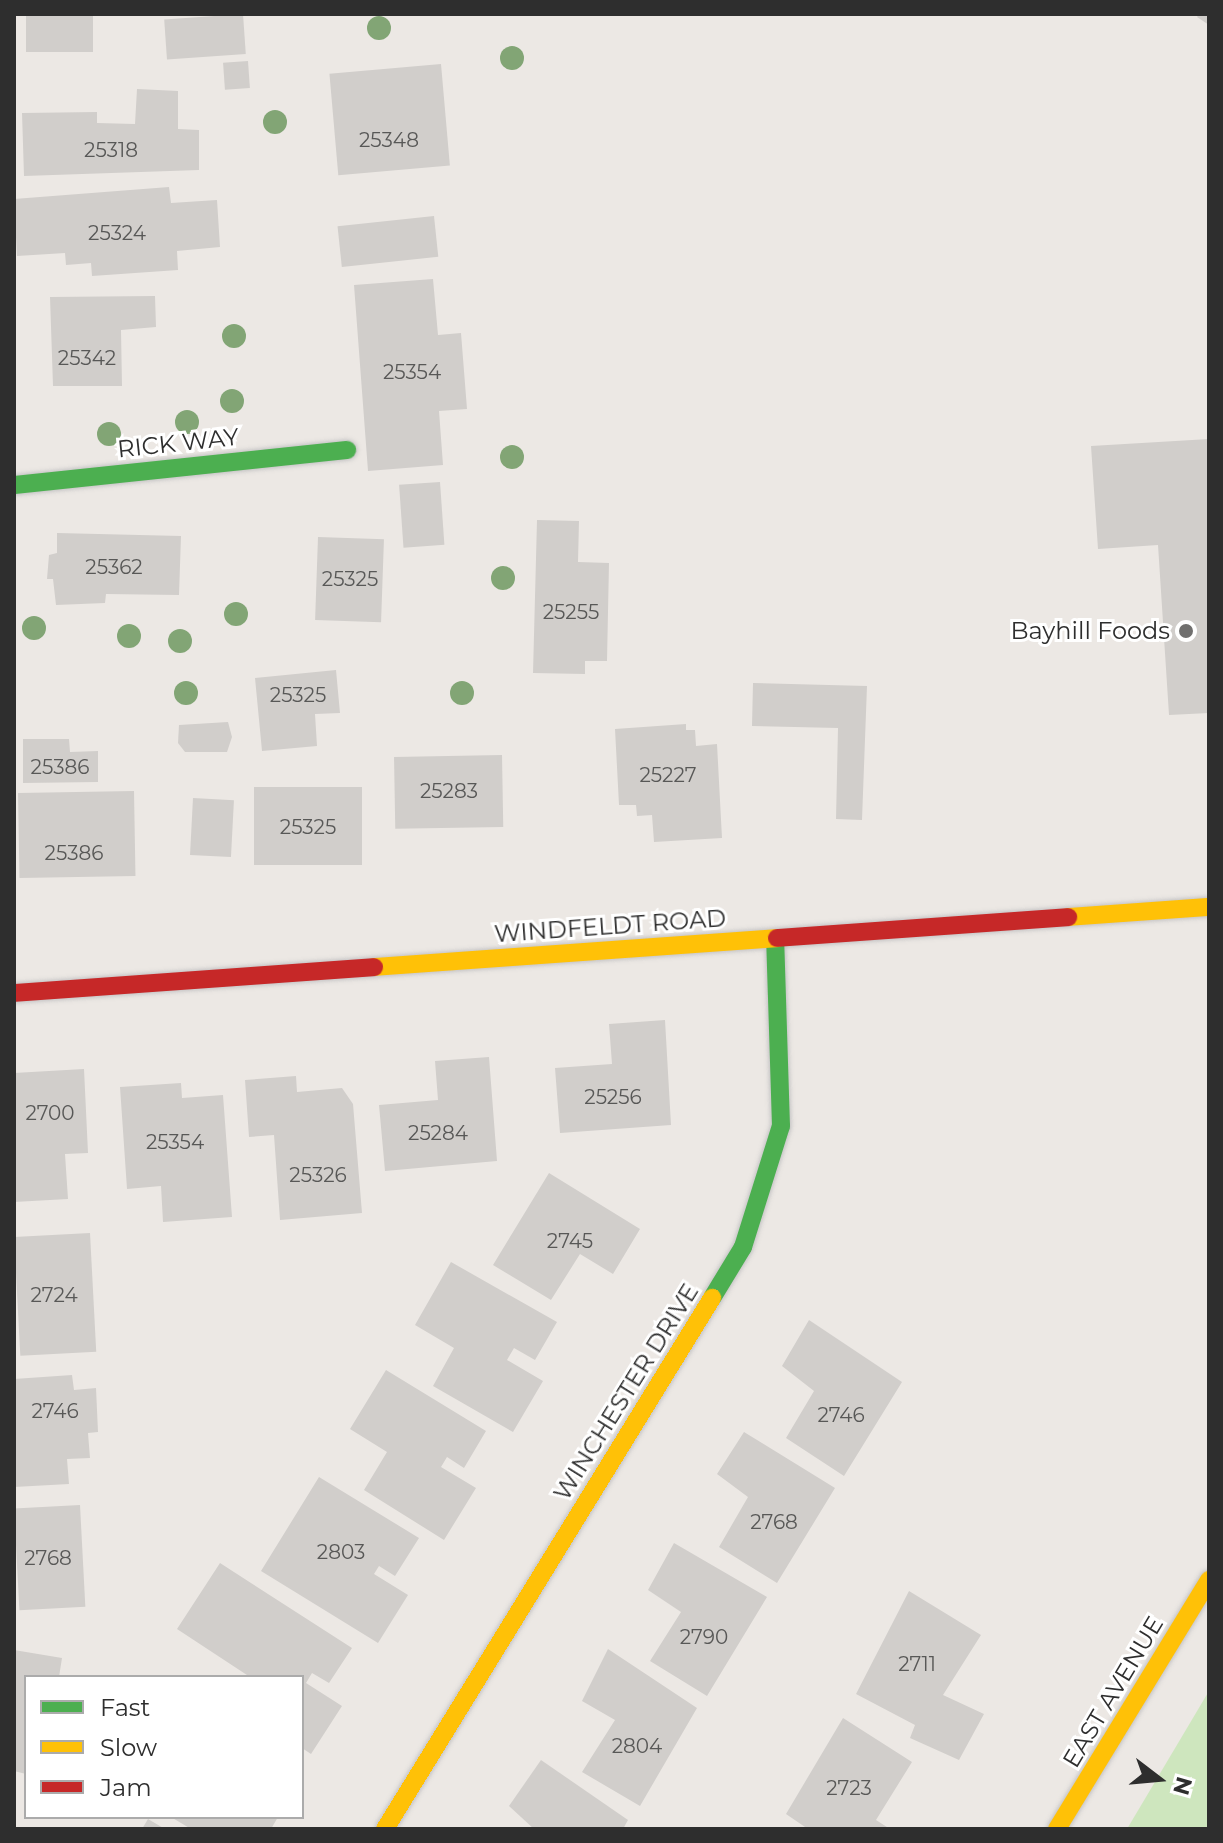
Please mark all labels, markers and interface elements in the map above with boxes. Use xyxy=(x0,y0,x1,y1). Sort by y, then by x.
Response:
house number: 25348 xyxy=(359,128,419,152)
house number: 25318 xyxy=(84,138,138,162)
house number: 25324 xyxy=(88,221,146,245)
house number: 25342 xyxy=(58,346,116,370)
house number: 25354 xyxy=(383,360,441,384)
street label: RICK WAY xyxy=(116,422,240,464)
house number: 25362 xyxy=(85,555,143,579)
house number: 25325 xyxy=(322,567,378,591)
house number: 25255 xyxy=(543,600,599,624)
place label: Bayhill Foods xyxy=(1010,617,1170,645)
marker: Bayhill Foods xyxy=(1177,622,1195,640)
house number: 25325 xyxy=(270,683,326,707)
house number: 25386 xyxy=(31,755,89,779)
house number: 25227 xyxy=(639,763,697,787)
house number: 25283 xyxy=(420,779,478,803)
house number: 25325 xyxy=(280,815,336,839)
house number: 25386 xyxy=(45,841,103,865)
street label: WINDFELDT ROAD xyxy=(493,904,727,948)
house number: 25256 xyxy=(584,1085,642,1109)
house number: 2700 xyxy=(25,1101,75,1125)
house number: 25284 xyxy=(408,1121,468,1145)
house number: 25354 xyxy=(146,1130,204,1154)
house number: 25326 xyxy=(289,1163,347,1187)
house number: 2745 xyxy=(547,1229,593,1253)
street label: WINCHESTER DRIVE xyxy=(548,1278,704,1506)
house number: 2724 xyxy=(30,1283,78,1307)
house number: 2746 xyxy=(31,1399,79,1423)
house number: 2746 xyxy=(817,1403,865,1427)
house number: 2768 xyxy=(750,1510,798,1534)
house number: 2803 xyxy=(317,1540,365,1564)
house number: 2768 xyxy=(24,1546,72,1570)
street label: EAST AVENUE xyxy=(1057,1611,1169,1773)
house number: 2790 xyxy=(680,1625,728,1649)
house number: 2711 xyxy=(898,1652,936,1676)
legend xyxy=(24,1675,304,1819)
text: Fast xyxy=(100,1693,150,1722)
text: Slow xyxy=(100,1733,157,1762)
house number: 2804 xyxy=(612,1734,662,1758)
north arrow xyxy=(1119,1739,1199,1819)
text: Jam xyxy=(100,1773,152,1802)
text: N xyxy=(1167,1773,1198,1798)
house number: 2723 xyxy=(826,1776,872,1800)

